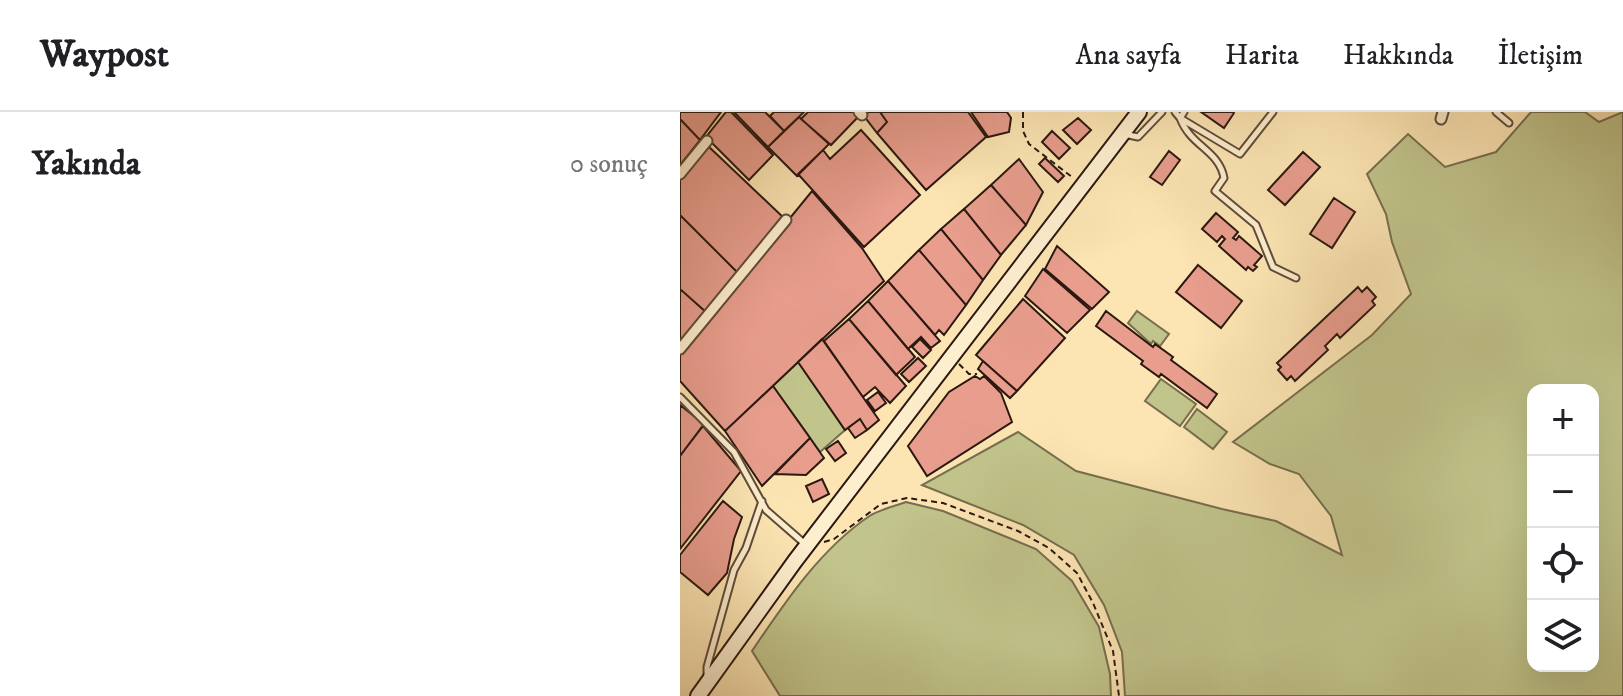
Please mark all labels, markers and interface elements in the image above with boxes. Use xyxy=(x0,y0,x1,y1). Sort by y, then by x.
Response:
text: Waypost xyxy=(40,31,169,79)
text: Ana sayfa xyxy=(1075,38,1181,73)
text: Harita xyxy=(1225,38,1299,73)
text: Hakkında xyxy=(1343,38,1454,73)
text: İletişim xyxy=(1498,38,1583,73)
text: Yakında xyxy=(32,143,140,185)
text: 0 sonuç xyxy=(570,148,648,181)
map controls xyxy=(1527,384,1599,672)
button: + xyxy=(1527,384,1599,456)
button: − xyxy=(1527,456,1599,528)
button: locate xyxy=(1527,528,1599,600)
button: layers xyxy=(1527,600,1599,672)

